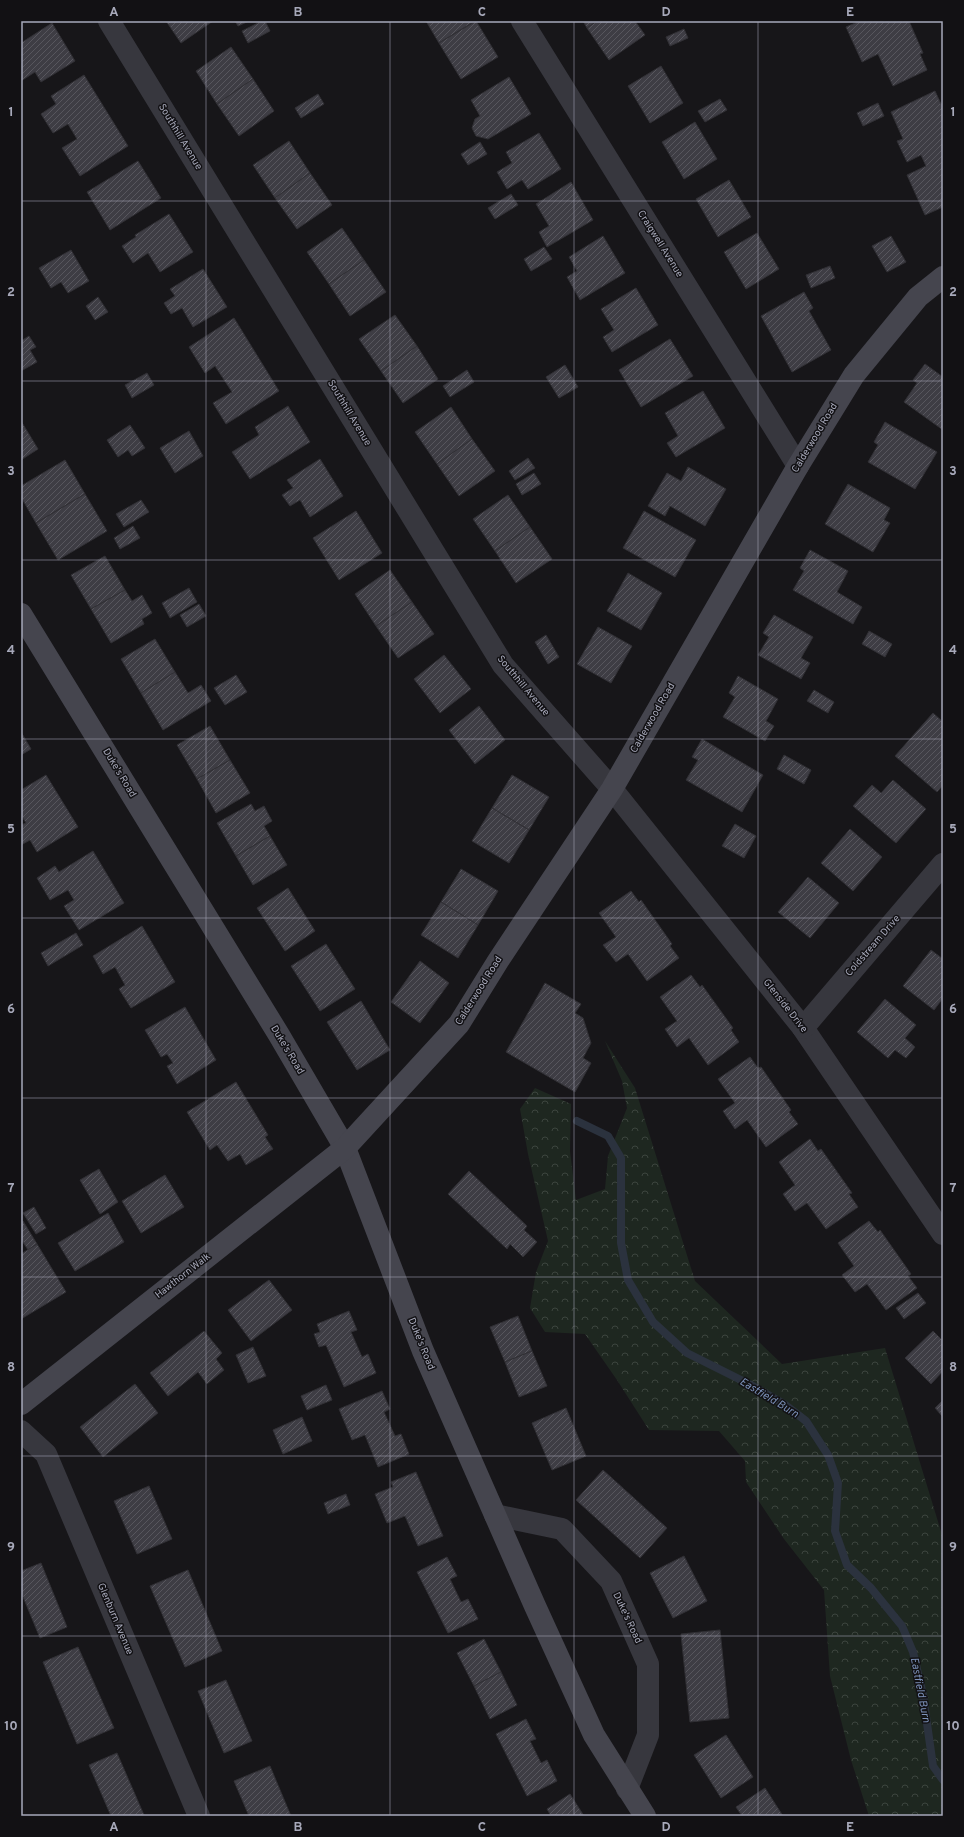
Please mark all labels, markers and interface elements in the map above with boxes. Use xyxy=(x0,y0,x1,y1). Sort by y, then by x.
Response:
text: A xyxy=(109,5,119,21)
text: B xyxy=(294,5,303,21)
text: C xyxy=(478,5,486,21)
text: D xyxy=(661,5,671,21)
text: E xyxy=(846,5,854,21)
street label: Southhill Avenue xyxy=(155,101,205,173)
text: 1 xyxy=(8,105,14,121)
text: 1 xyxy=(950,105,956,121)
street label: Craigwell Avenue xyxy=(634,208,686,280)
text: 2 xyxy=(7,285,15,301)
text: 2 xyxy=(949,285,957,301)
street label: Southhill Avenue xyxy=(324,377,374,449)
street label: Calderwood Road xyxy=(789,401,841,475)
text: 3 xyxy=(7,464,15,480)
text: 3 xyxy=(949,464,957,480)
text: 4 xyxy=(7,643,15,659)
text: 4 xyxy=(949,643,957,659)
street label: Southhill Avenue xyxy=(494,653,552,719)
street label: Calderwood Road xyxy=(628,681,678,755)
street label: Duke's Road xyxy=(99,746,139,800)
text: 5 xyxy=(7,822,15,838)
text: 5 xyxy=(949,822,957,838)
street label: Coldstream Drive xyxy=(843,913,903,979)
street label: Calderwood Road xyxy=(453,954,505,1028)
street label: Glenside Drive xyxy=(760,976,810,1036)
text: 6 xyxy=(7,1002,15,1018)
text: 6 xyxy=(949,1002,957,1018)
street label: Duke's Road xyxy=(267,1023,307,1077)
text: 7 xyxy=(8,1181,15,1197)
text: 7 xyxy=(950,1181,957,1197)
street label: Hawthorn Walk xyxy=(153,1250,213,1302)
street label: Duke's Road xyxy=(405,1316,437,1372)
text: 8 xyxy=(7,1360,15,1376)
text: 8 xyxy=(949,1360,957,1376)
water label: Eastfield Burn xyxy=(737,1375,801,1421)
text: 9 xyxy=(7,1540,15,1556)
text: 9 xyxy=(949,1540,957,1556)
street label: Glenburn Avenue xyxy=(94,1581,136,1657)
street label: Duke's Road xyxy=(609,1590,645,1646)
water label: Eastfield Burn xyxy=(907,1656,933,1724)
text: 10 xyxy=(4,1719,18,1735)
text: 10 xyxy=(946,1719,960,1735)
text: A xyxy=(109,1820,119,1836)
text: B xyxy=(294,1820,303,1836)
text: C xyxy=(478,1820,486,1836)
text: D xyxy=(661,1820,671,1836)
text: E xyxy=(846,1820,854,1836)

